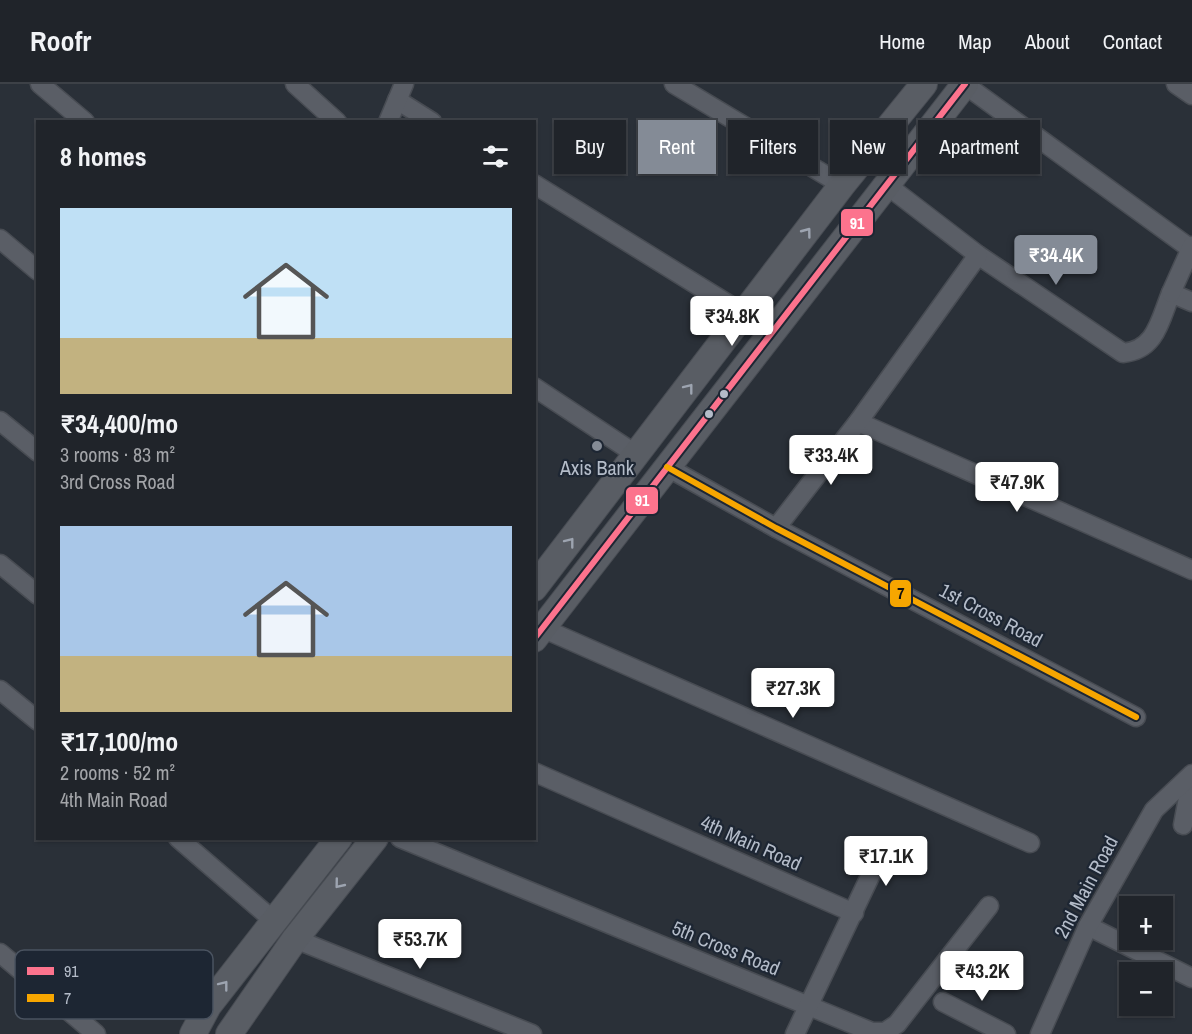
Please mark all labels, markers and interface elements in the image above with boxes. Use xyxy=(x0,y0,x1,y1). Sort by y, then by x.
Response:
text: Roofr xyxy=(30,22,91,60)
text: Home xyxy=(879,27,925,56)
text: Map xyxy=(958,27,992,56)
text: About xyxy=(1025,27,1070,56)
text: Contact xyxy=(1103,27,1162,56)
chip: Buy xyxy=(554,120,626,174)
chip: Rent xyxy=(638,120,716,174)
chip: Filters xyxy=(728,120,818,174)
chip: New xyxy=(830,120,906,174)
chip: Apartment xyxy=(918,120,1040,174)
text: 8 homes xyxy=(60,139,147,174)
icon: filters xyxy=(479,140,512,173)
line badge: 91 xyxy=(840,208,874,237)
text: 91 xyxy=(850,212,865,234)
one-way arrow xyxy=(799,228,810,239)
pin: ₹34.4K xyxy=(1007,235,1105,286)
text: ₹34.4K xyxy=(1028,241,1084,268)
icon: home xyxy=(232,247,340,355)
pin: ₹34.8K xyxy=(683,296,781,347)
text: ₹34.8K xyxy=(704,302,760,329)
one-way arrow xyxy=(682,384,693,395)
unlabelled marker xyxy=(718,388,730,400)
text: ₹34,400/mo xyxy=(60,406,178,441)
unlabelled marker xyxy=(703,408,715,420)
pin: ₹33.4K xyxy=(782,435,880,486)
marker: Axis Bank xyxy=(590,439,604,453)
text: 3 rooms · 83 m² xyxy=(60,441,175,468)
text: ₹33.4K xyxy=(803,441,859,468)
place label: Axis Bank xyxy=(559,454,635,481)
pin: ₹47.9K xyxy=(968,462,1066,513)
text: 3rd Cross Road xyxy=(60,468,175,495)
text: ₹47.9K xyxy=(989,468,1045,495)
line badge: 91 xyxy=(625,486,659,515)
text: 91 xyxy=(635,489,650,511)
one-way arrow xyxy=(562,538,573,549)
icon: home xyxy=(232,565,340,673)
street label: 1st Cross Road xyxy=(935,576,1047,653)
line badge: 7 xyxy=(889,579,912,608)
text: 7 xyxy=(897,582,905,604)
pin: ₹27.3K xyxy=(744,668,842,719)
text: ₹27.3K xyxy=(765,674,821,701)
text: ₹17,100/mo xyxy=(60,724,178,759)
text: 2 rooms · 52 m² xyxy=(60,759,175,786)
text: 4th Main Road xyxy=(60,786,168,813)
street label: 4th Main Road xyxy=(697,808,806,877)
street label: 2nd Main Road xyxy=(1047,831,1124,943)
pin: ₹17.1K xyxy=(837,836,935,887)
text: ₹17.1K xyxy=(858,842,914,869)
one-way arrow xyxy=(335,877,346,888)
map controls xyxy=(1119,896,1173,1016)
button: + xyxy=(1119,896,1173,950)
street label: 5th Cross Road xyxy=(668,914,784,981)
pin: ₹53.7K xyxy=(371,919,469,970)
text: ₹53.7K xyxy=(392,925,448,952)
legend xyxy=(15,950,213,1019)
pin: ₹43.2K xyxy=(933,951,1031,1002)
text: ₹43.2K xyxy=(954,957,1010,984)
text: 91 xyxy=(64,960,79,982)
button: − xyxy=(1119,962,1173,1016)
one-way arrow xyxy=(217,981,228,992)
text: 7 xyxy=(64,987,71,1009)

